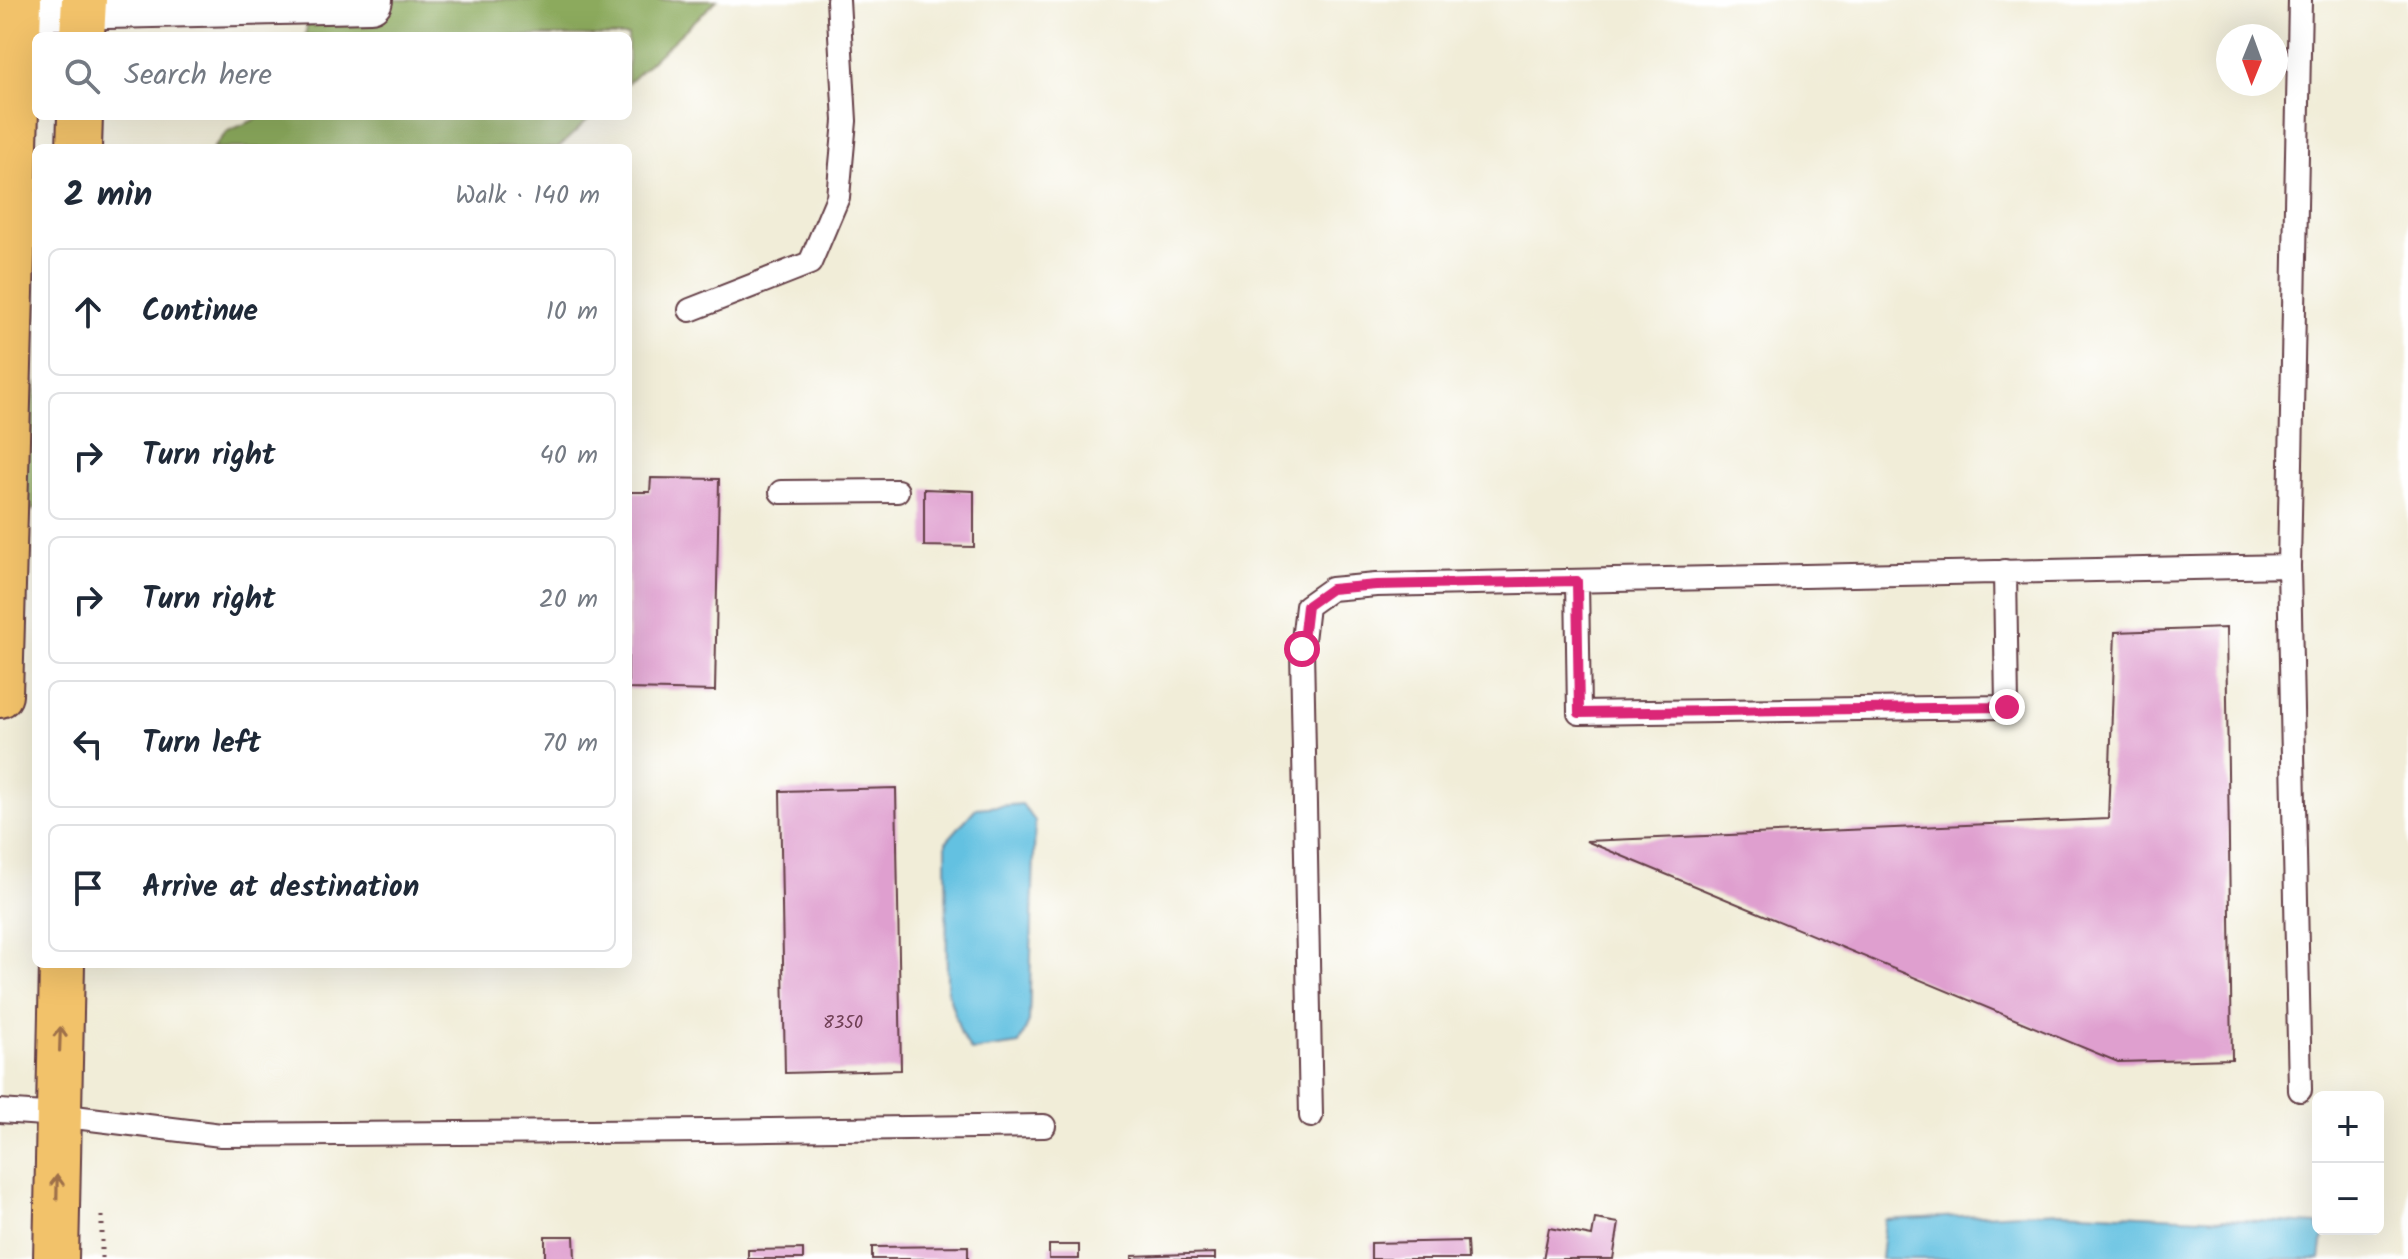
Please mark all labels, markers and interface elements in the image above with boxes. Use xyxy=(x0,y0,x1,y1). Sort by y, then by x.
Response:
north arrow xyxy=(2216,24,2288,96)
search box xyxy=(32,32,632,120)
text: Search here xyxy=(124,52,272,100)
icon: search xyxy=(60,54,104,98)
text: 2 min xyxy=(64,169,152,223)
text: Walk · 140 m xyxy=(455,175,600,217)
text: Continue xyxy=(142,288,258,336)
icon: ahead xyxy=(66,290,110,334)
text: 10 m xyxy=(546,291,598,333)
text: Turn right xyxy=(142,432,275,480)
icon: right xyxy=(66,434,110,478)
text: 40 m xyxy=(540,435,598,477)
text: Turn right xyxy=(142,576,275,624)
icon: right xyxy=(66,578,110,622)
text: 20 m xyxy=(539,579,598,621)
route start xyxy=(1284,631,1320,667)
route end xyxy=(1989,689,2025,725)
text: Turn left xyxy=(142,720,261,768)
icon: left xyxy=(66,722,110,766)
text: 70 m xyxy=(542,723,598,765)
text: Arrive at destination xyxy=(142,864,419,912)
icon: arrive xyxy=(66,866,110,910)
house number: 8350 xyxy=(823,1009,863,1038)
one-way arrow xyxy=(52,1026,67,1053)
map controls xyxy=(2312,1091,2384,1235)
button: + xyxy=(2312,1091,2384,1163)
button: − xyxy=(2312,1163,2384,1235)
one-way arrow xyxy=(49,1174,65,1201)

